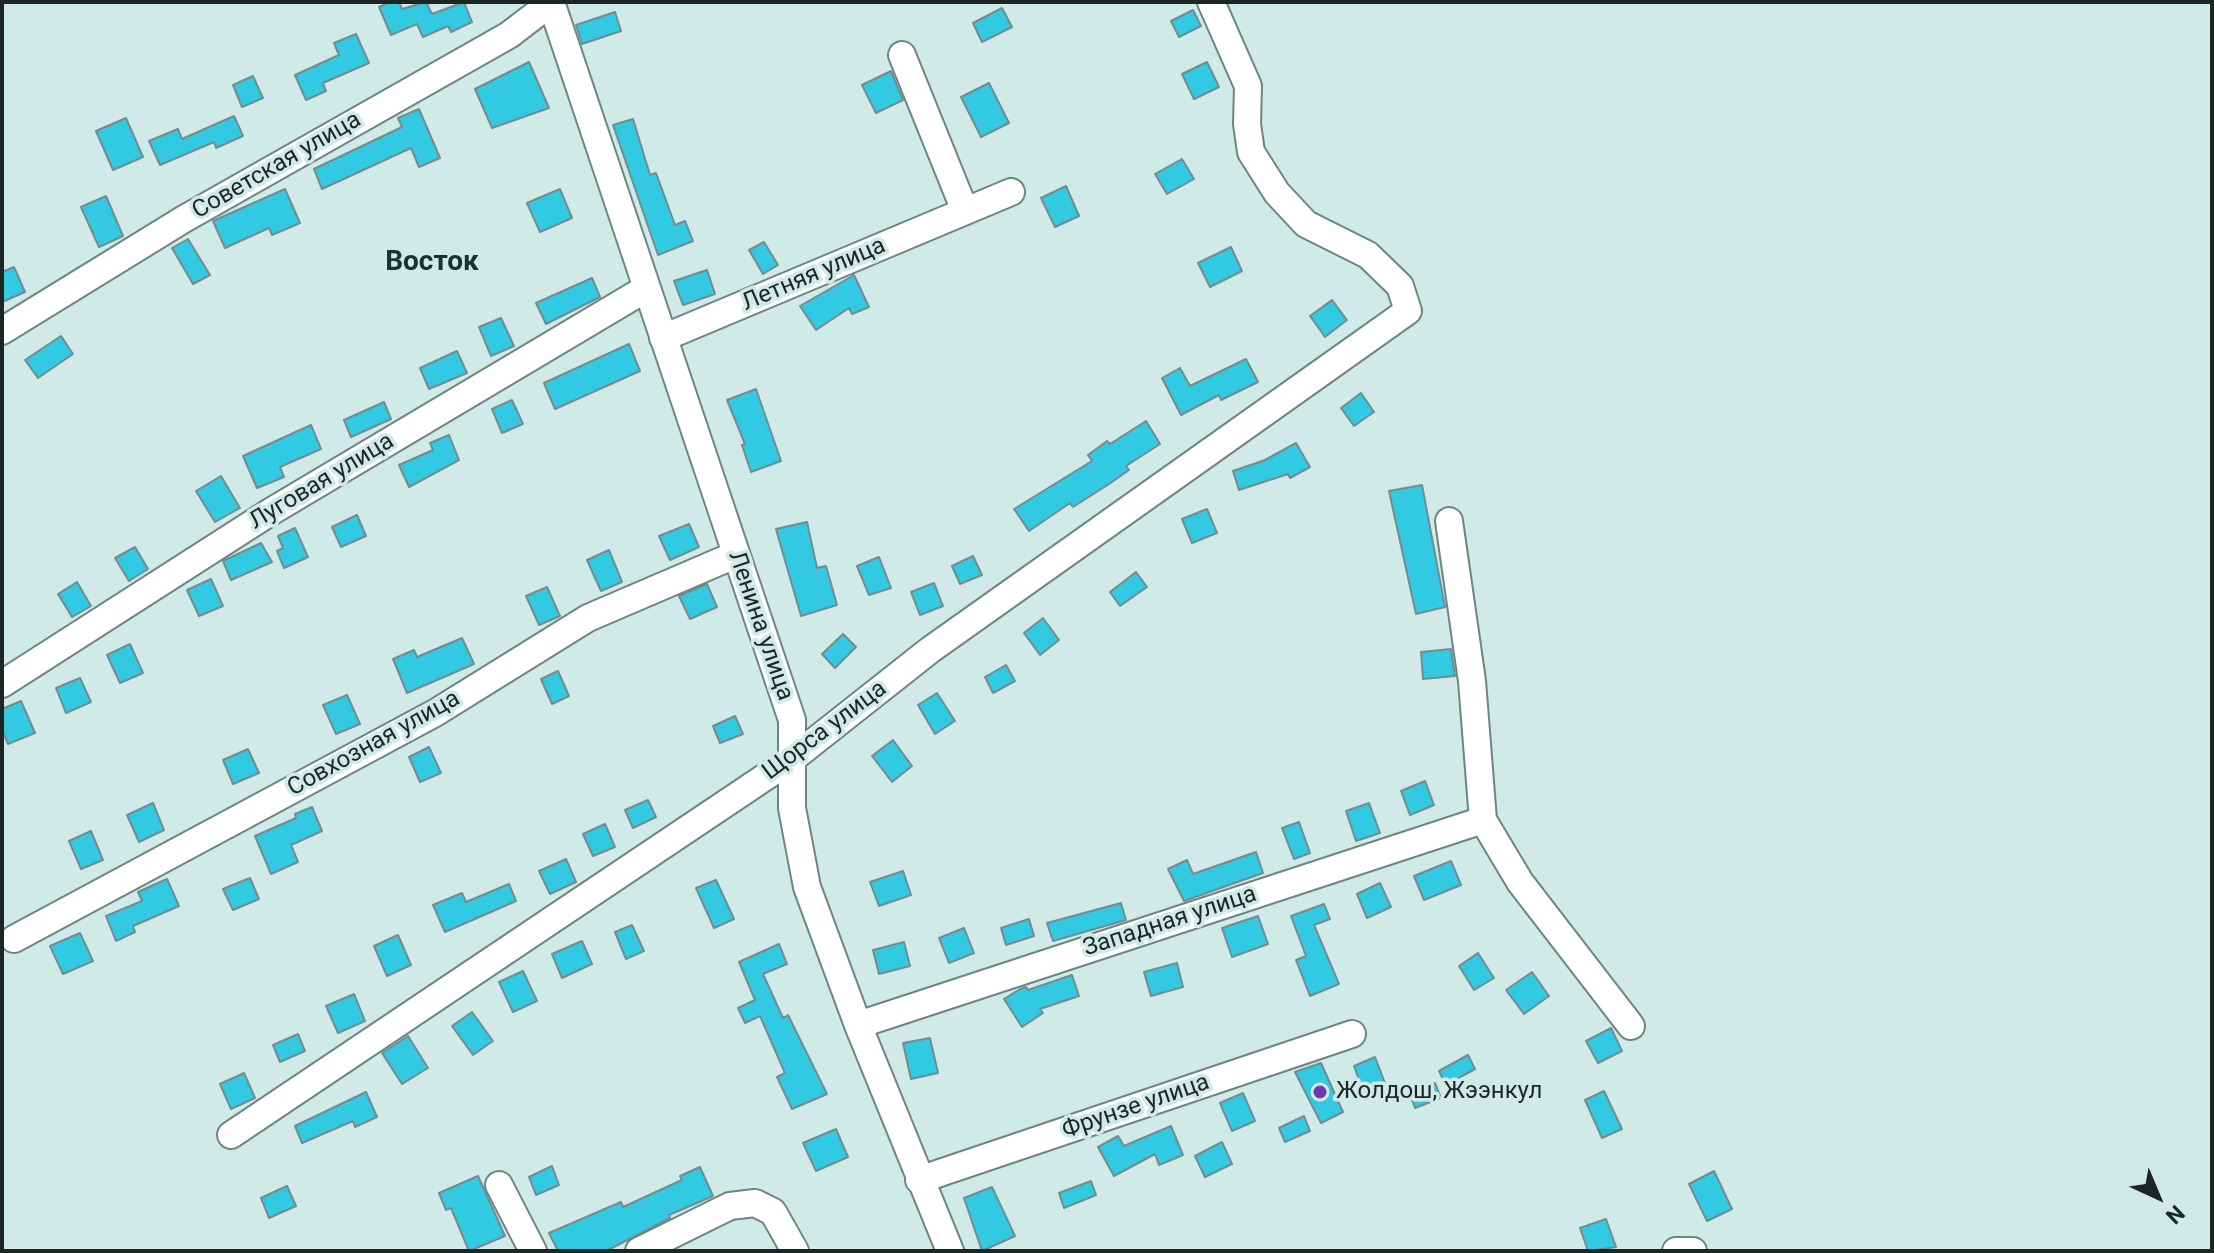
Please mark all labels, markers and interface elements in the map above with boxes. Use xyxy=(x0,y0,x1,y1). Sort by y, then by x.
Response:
street label: Советская улица xyxy=(188,106,366,226)
street label: Летняя улица xyxy=(738,232,890,318)
district label: Восток xyxy=(385,246,479,280)
street label: Луговая улица xyxy=(244,428,400,536)
street label: Ленина улица xyxy=(721,547,799,705)
street label: Щорса улица xyxy=(757,675,893,787)
street label: Совхозная улица xyxy=(283,685,465,803)
street label: Западная улица xyxy=(1080,880,1260,964)
street label: Фрунзе улица xyxy=(1059,1068,1213,1146)
place label: Жолдош, Жээнкул xyxy=(1336,1078,1542,1106)
marker: Жолдош, Жээнкул xyxy=(1311,1083,1329,1101)
north arrow xyxy=(2118,1157,2198,1237)
text: N xyxy=(2161,1200,2189,1229)

